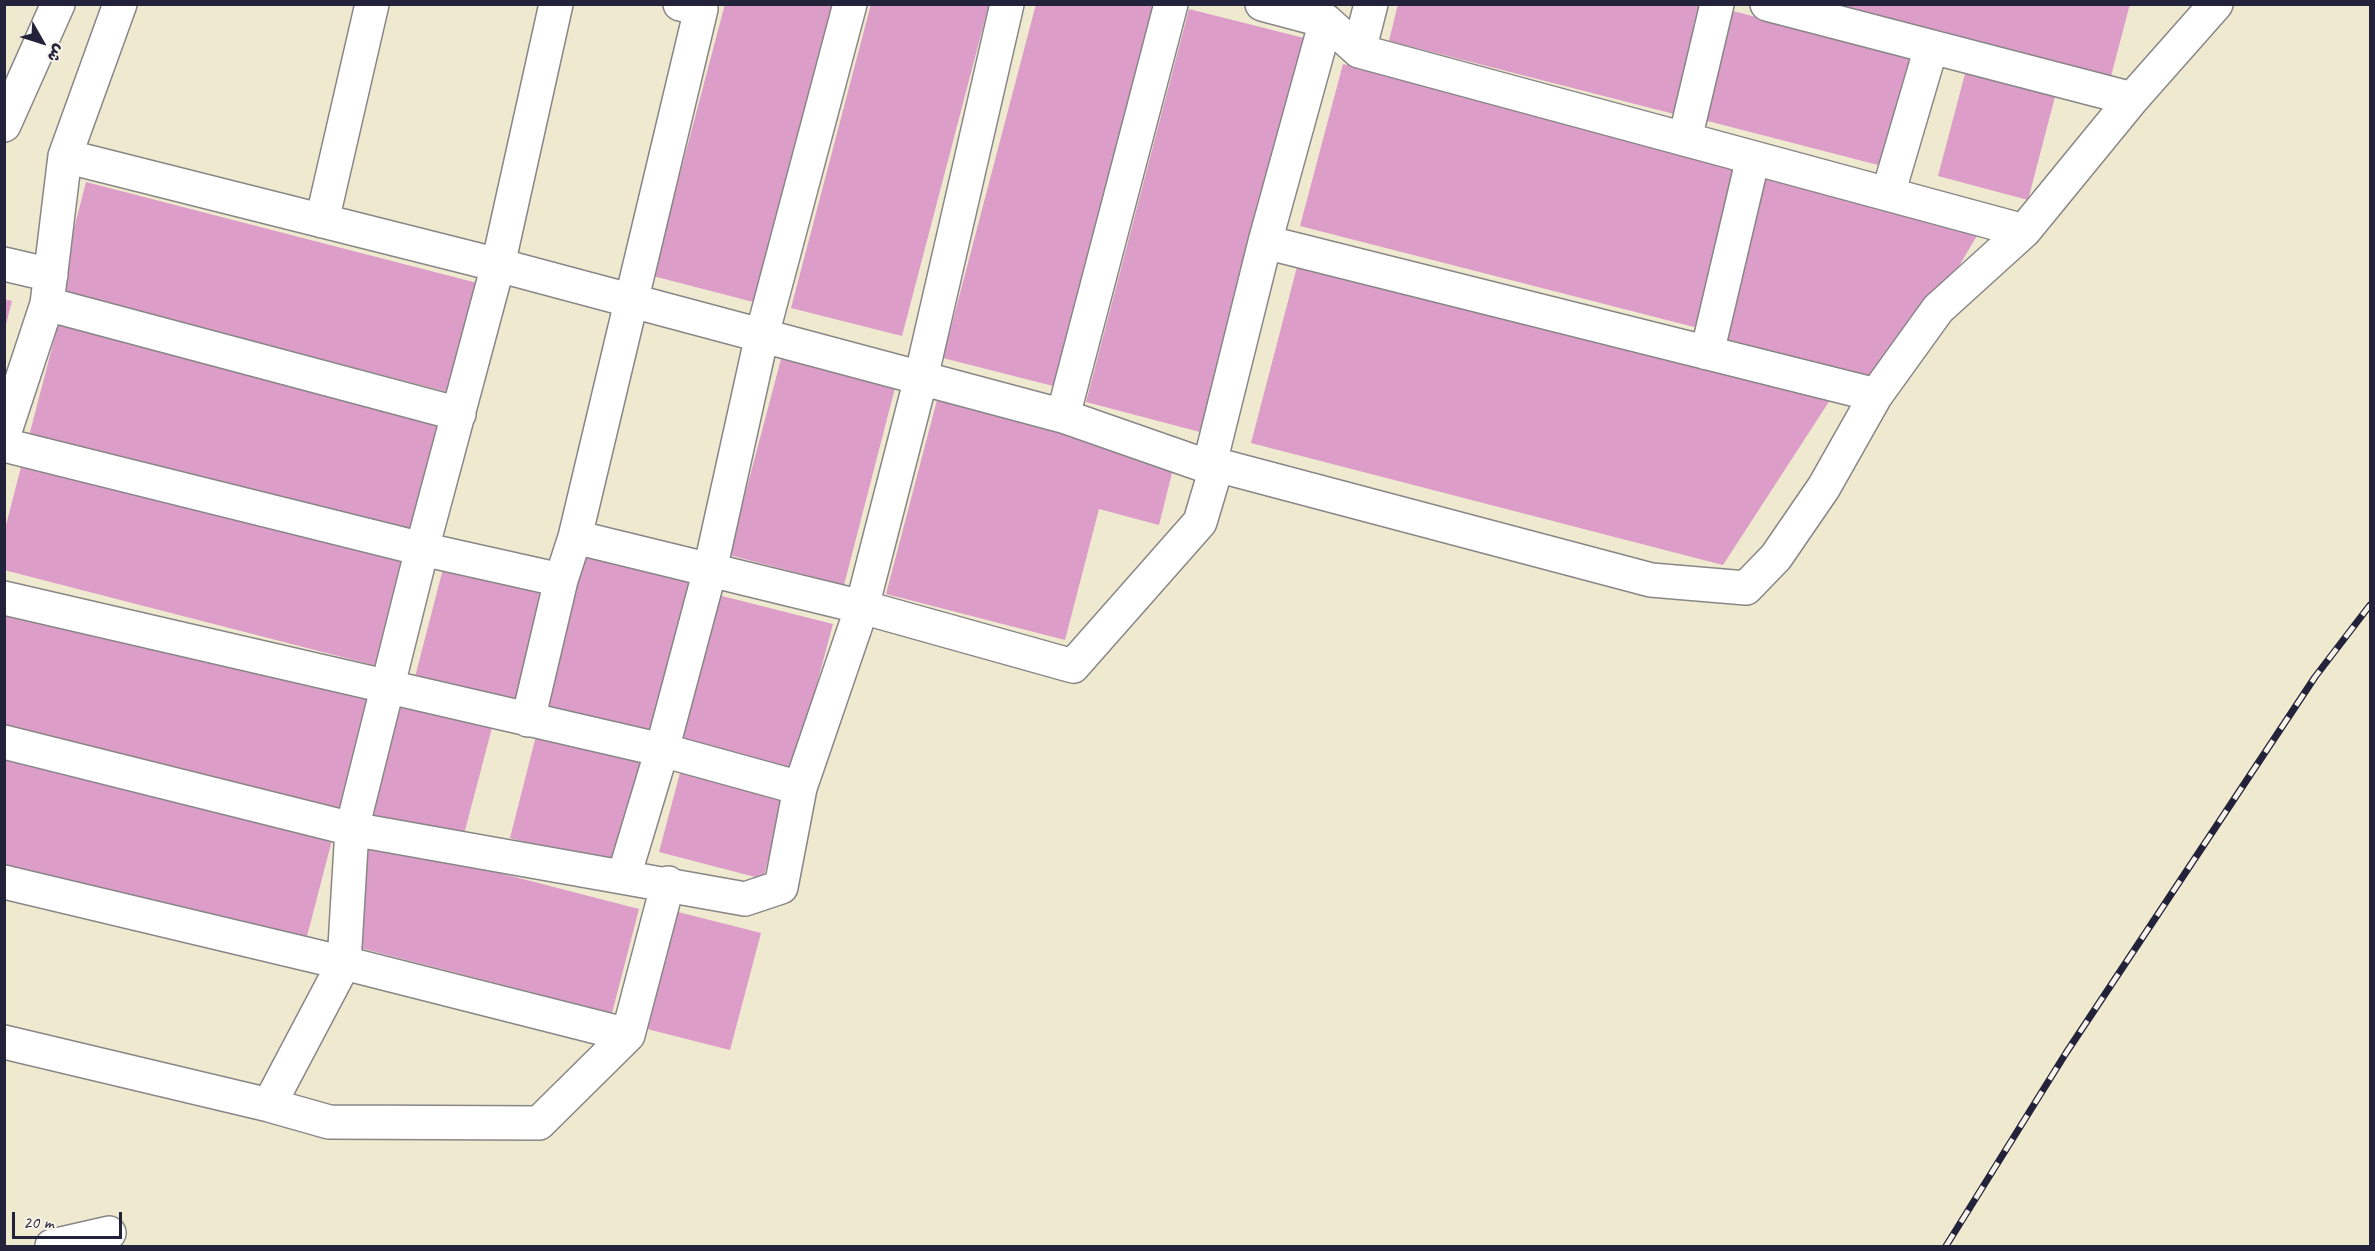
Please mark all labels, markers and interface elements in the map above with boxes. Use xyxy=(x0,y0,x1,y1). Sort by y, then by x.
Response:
north arrow xyxy=(12,12,72,72)
text: ش xyxy=(43,40,69,66)
scale bar xyxy=(15,1200,124,1238)
text: 20 m xyxy=(23,1211,54,1233)

